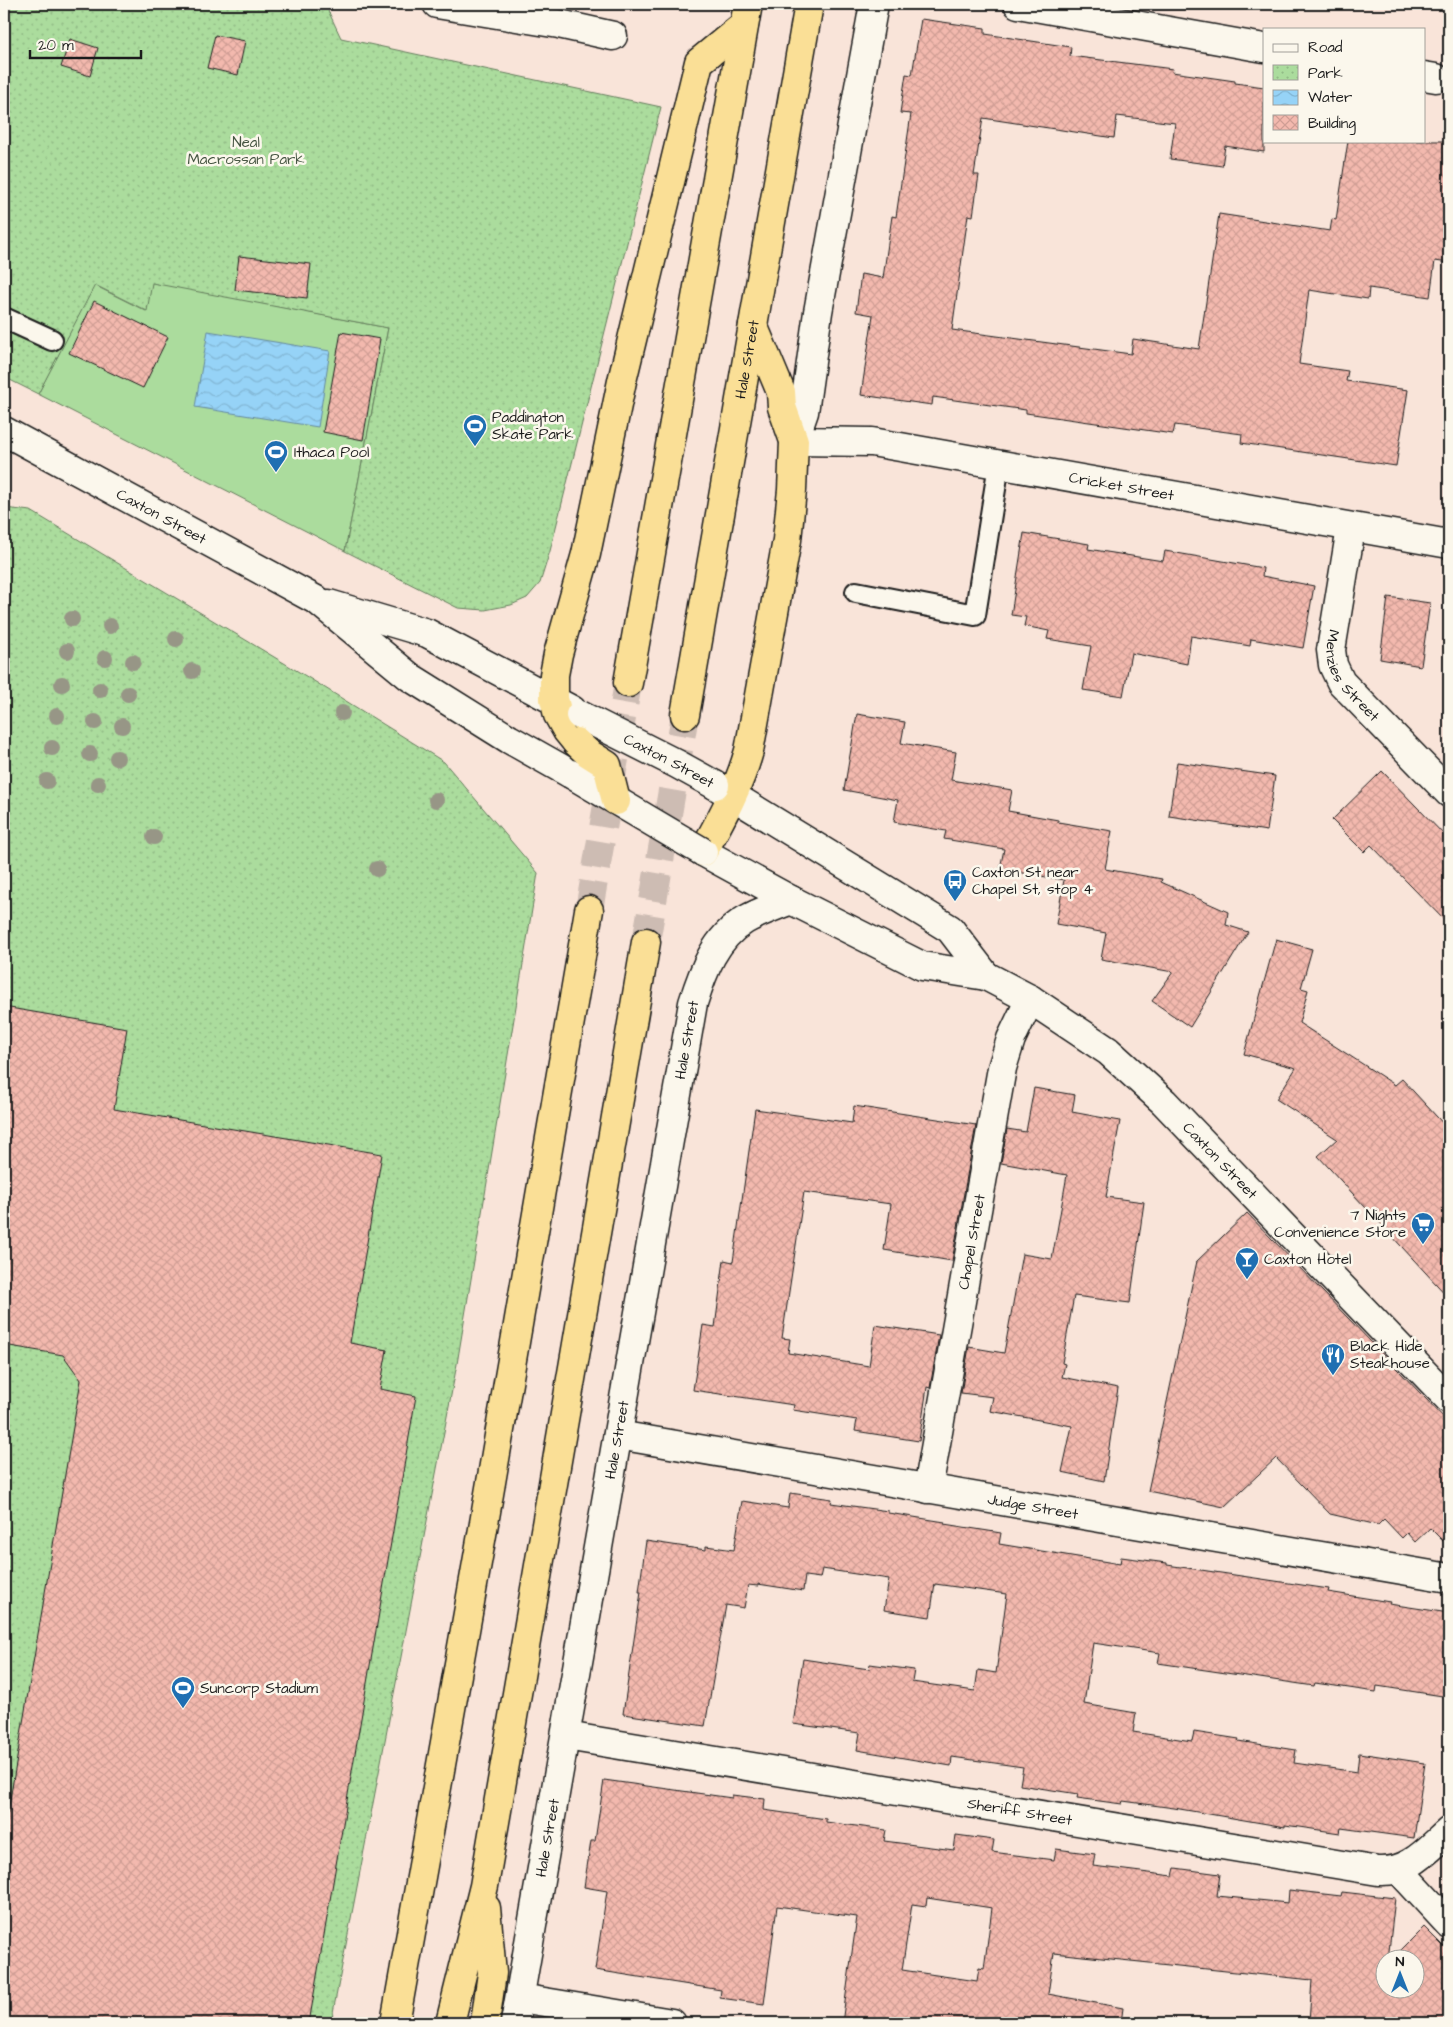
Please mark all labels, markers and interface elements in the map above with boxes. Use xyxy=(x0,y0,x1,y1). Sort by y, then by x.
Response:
scale bar xyxy=(30,28,141,60)
legend xyxy=(1263,28,1426,142)
text: 20 m xyxy=(38,35,74,56)
text: Road xyxy=(1308,37,1343,58)
text: Park xyxy=(1308,63,1343,84)
text: Water xyxy=(1308,87,1352,108)
text: Building xyxy=(1308,113,1356,135)
park label: Neal Macrossan Park xyxy=(187,132,305,170)
street label: Hale Street xyxy=(730,318,765,400)
place label: Paddington Skate Park xyxy=(492,407,573,445)
sports icon: Paddington Skate Park xyxy=(462,413,488,447)
sports icon: Ithaca Pool xyxy=(263,439,289,473)
place label: Ithaca Pool xyxy=(294,442,369,463)
street label: Cricket Street xyxy=(1067,467,1176,506)
street label: Caxton Street xyxy=(112,484,210,550)
street label: Menzies Street xyxy=(1320,628,1384,726)
street label: Caxton Street xyxy=(620,729,718,794)
place label: Caxton St near Chapel St, stop 4 xyxy=(972,862,1093,900)
bus stop icon: Caxton St near Chapel St, stop 4 xyxy=(942,868,968,902)
street label: Hale Street xyxy=(670,999,704,1081)
street label: Caxton Street xyxy=(1178,1118,1262,1204)
street label: Chapel Street xyxy=(953,1192,991,1291)
place label: 7 Nights Convenience Store xyxy=(1274,1205,1406,1243)
supermarket icon: 7 Nights Convenience Store xyxy=(1410,1211,1436,1245)
bar icon: Caxton Hotel xyxy=(1234,1246,1260,1280)
place label: Caxton Hotel xyxy=(1264,1249,1351,1270)
place label: Black Hide Steakhouse xyxy=(1350,1336,1430,1374)
restaurant icon: Black Hide Steakhouse xyxy=(1320,1342,1346,1376)
street label: Hale Street xyxy=(600,1399,634,1481)
street label: Judge Street xyxy=(986,1489,1080,1525)
sports icon: Suncorp Stadium xyxy=(170,1675,196,1709)
place label: Suncorp Stadium xyxy=(200,1678,318,1699)
street label: Sheriff Street xyxy=(966,1793,1074,1831)
street label: Hale Street xyxy=(531,1797,565,1879)
north arrow xyxy=(1376,1950,1426,2000)
text: N xyxy=(1396,1952,1405,1972)

